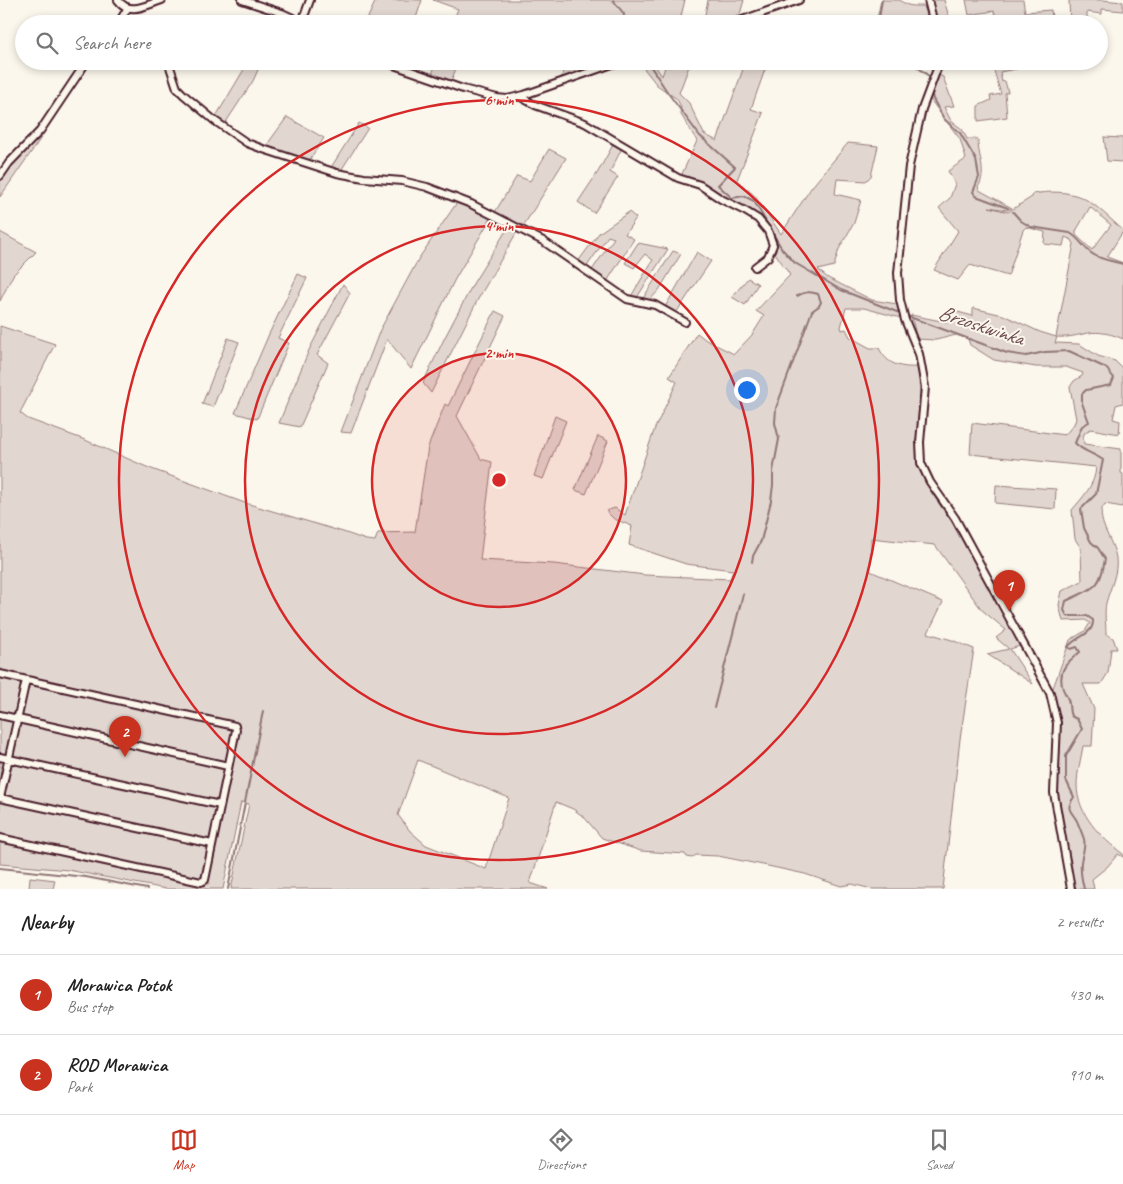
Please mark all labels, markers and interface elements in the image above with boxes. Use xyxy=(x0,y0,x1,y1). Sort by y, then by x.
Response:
search box xyxy=(15,15,1108,70)
icon: search xyxy=(33,29,61,57)
text: Search here xyxy=(73,31,150,55)
text: 6 min xyxy=(484,91,515,110)
text: 4 min xyxy=(485,217,514,236)
water label: Brzoskwinka xyxy=(935,299,1029,352)
text: 2 min xyxy=(485,344,514,363)
your location xyxy=(734,377,760,403)
centre of rings xyxy=(490,471,508,489)
pin: 1 xyxy=(993,570,1025,611)
pin: 2 xyxy=(109,716,141,757)
text: Nearby xyxy=(20,909,73,935)
text: 2 results xyxy=(1056,912,1103,932)
text: Morawica Potok xyxy=(67,973,172,997)
text: 1 xyxy=(32,985,40,1005)
text: 430 m xyxy=(1069,985,1103,1005)
text: Bus stop xyxy=(67,997,113,1017)
text: ROD Morawica xyxy=(67,1053,167,1077)
text: 2 xyxy=(32,1065,40,1085)
text: 910 m xyxy=(1069,1065,1103,1085)
text: Park xyxy=(67,1077,92,1097)
tab: Map xyxy=(170,1126,198,1173)
tab: Directions xyxy=(537,1126,586,1173)
tab: Saved xyxy=(925,1126,953,1173)

